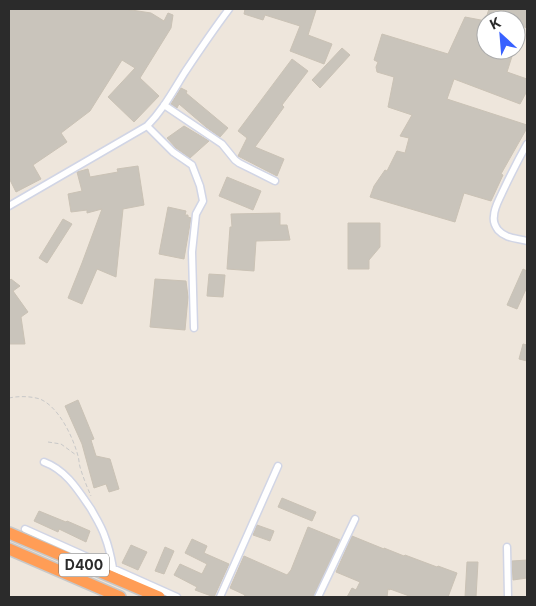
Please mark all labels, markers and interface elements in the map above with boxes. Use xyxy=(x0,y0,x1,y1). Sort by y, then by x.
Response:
north arrow xyxy=(476,10,526,60)
text: K xyxy=(487,13,503,33)
road number: D400 xyxy=(59,554,109,576)

